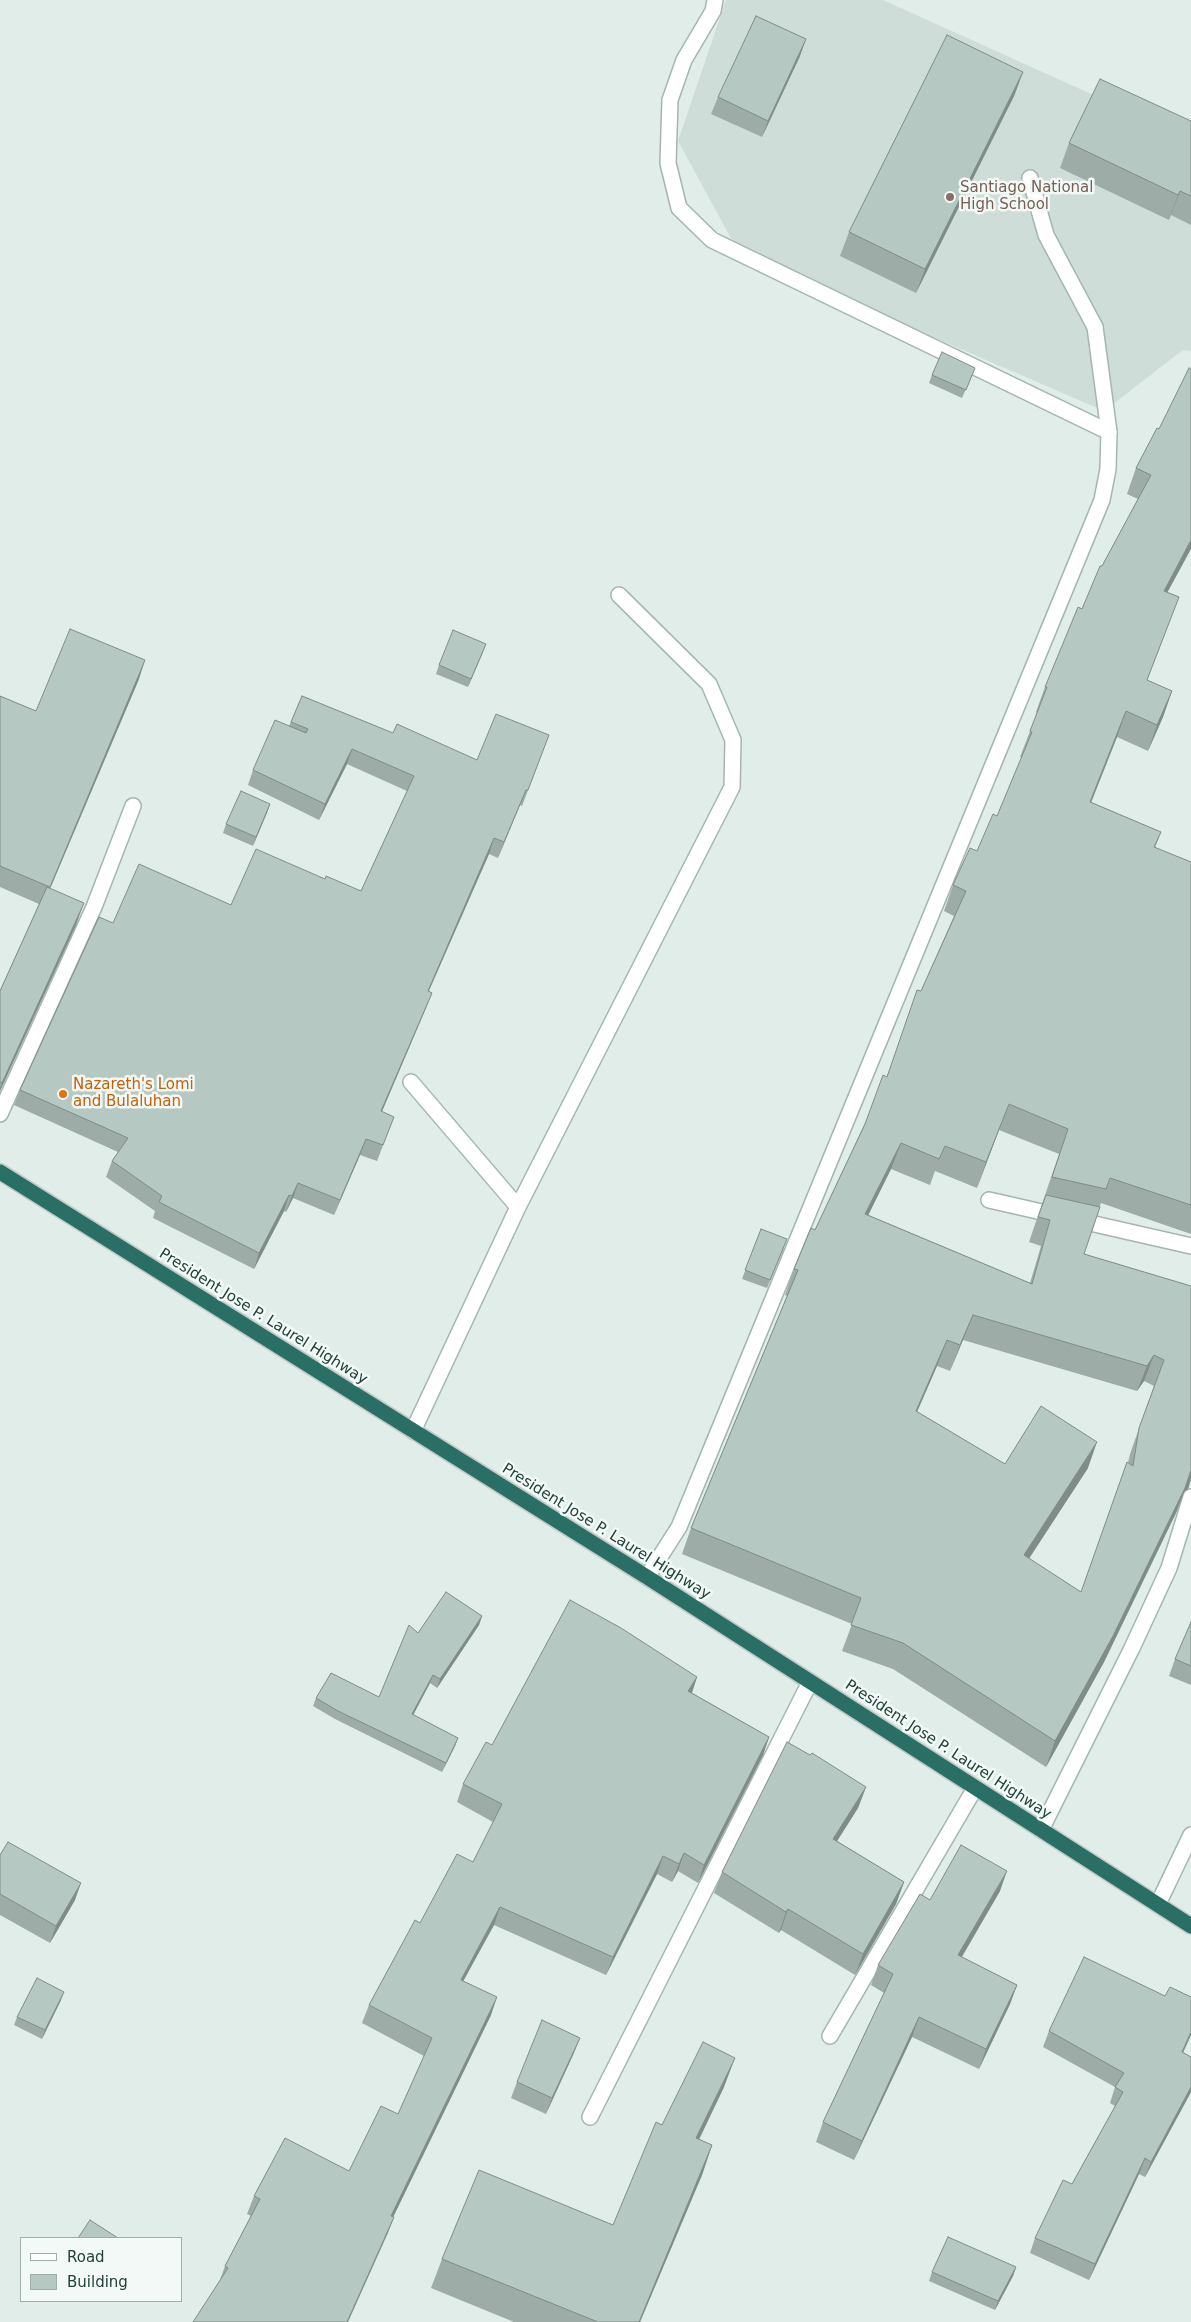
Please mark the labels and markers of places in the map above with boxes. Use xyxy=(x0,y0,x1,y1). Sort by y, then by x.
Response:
place label: Santiago National High School xyxy=(960,179,1093,214)
marker: Santiago National High School xyxy=(944,191,956,203)
place label: Nazareth's Lomi and Bulaluhan xyxy=(73,1076,194,1111)
marker: Nazareth's Lomi and Bulaluhan xyxy=(57,1088,69,1100)

